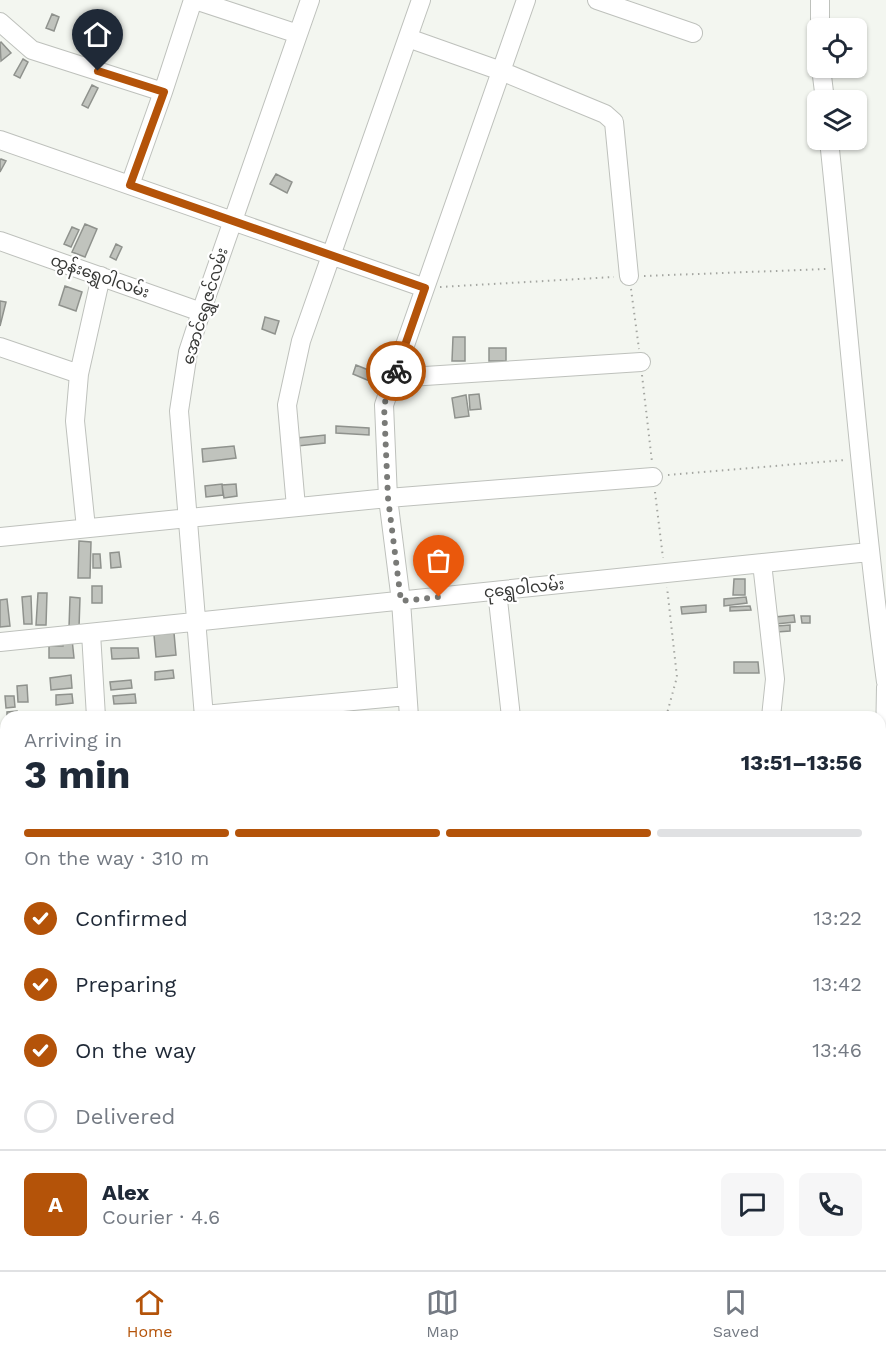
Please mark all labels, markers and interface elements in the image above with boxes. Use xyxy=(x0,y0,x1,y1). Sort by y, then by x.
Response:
pin xyxy=(72,9,123,71)
icon: home xyxy=(81,18,114,51)
map controls xyxy=(807,18,867,150)
button: locate xyxy=(807,18,867,78)
button: layers xyxy=(807,90,867,150)
street label: အောင်ရွှေဇင်လမ်း xyxy=(176,245,236,368)
street label: ထွန်းရွှေဝါလမ်း xyxy=(47,248,152,306)
courier xyxy=(366,341,426,401)
icon: bike xyxy=(380,355,413,388)
pin xyxy=(413,535,464,597)
icon: bag xyxy=(422,544,455,577)
street label: ငုရွှေဝါလမ်း xyxy=(483,572,566,607)
text: Arriving in xyxy=(24,728,122,752)
text: 13:51–13:56 xyxy=(741,750,862,775)
text: 3 min xyxy=(24,752,131,797)
text: On the way · 310 m xyxy=(24,846,209,870)
icon: check xyxy=(24,902,57,935)
text: Confirmed xyxy=(75,906,188,931)
text: 13:22 xyxy=(813,906,862,930)
icon: check xyxy=(24,968,57,1001)
text: Preparing xyxy=(75,972,176,997)
text: 13:42 xyxy=(813,972,862,996)
icon: check xyxy=(24,1034,57,1067)
text: On the way xyxy=(75,1038,196,1063)
text: 13:46 xyxy=(812,1038,862,1062)
text: Delivered xyxy=(75,1104,175,1129)
button: chat xyxy=(721,1173,784,1236)
button: phone xyxy=(799,1173,862,1236)
text: Alex xyxy=(102,1180,149,1205)
text: A xyxy=(48,1192,63,1217)
text: Courier · 4.6 xyxy=(102,1205,220,1229)
tab: Home xyxy=(127,1286,173,1341)
tab: Map xyxy=(426,1286,459,1341)
tab: Saved xyxy=(713,1286,759,1341)

